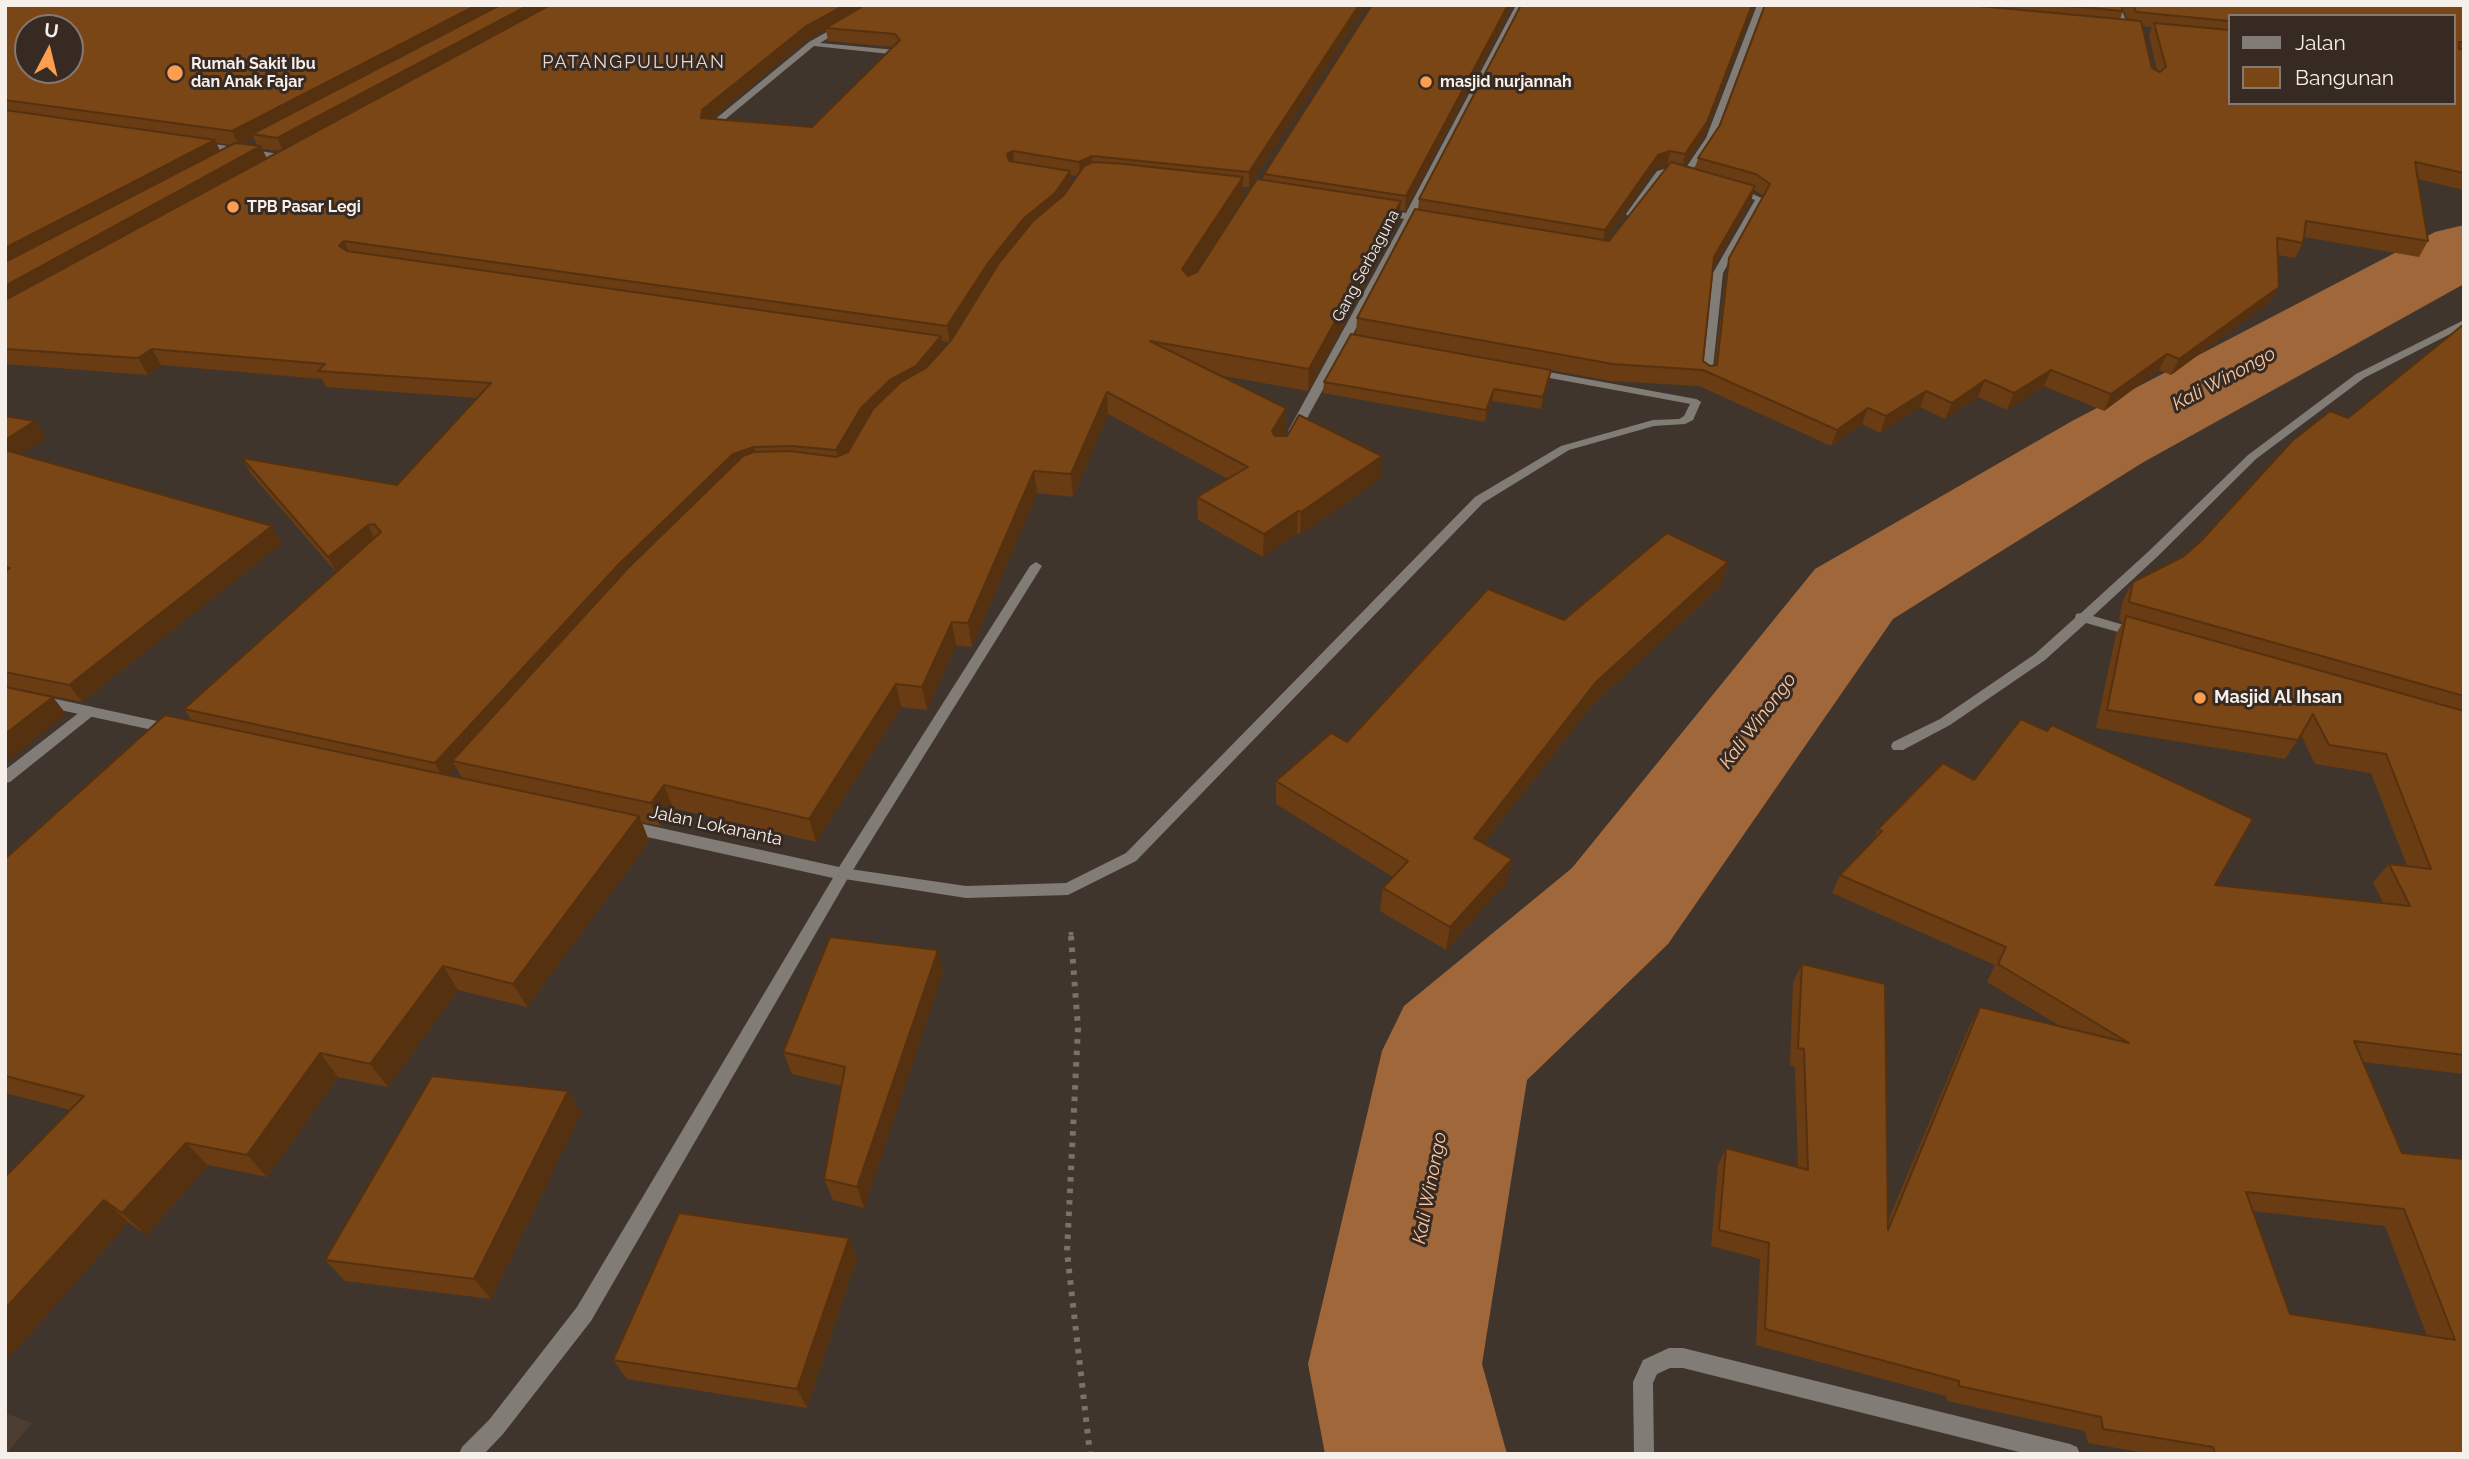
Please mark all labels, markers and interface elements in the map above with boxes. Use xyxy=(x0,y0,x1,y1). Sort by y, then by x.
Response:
north arrow xyxy=(14,14,84,84)
legend xyxy=(2228,14,2455,105)
text: U xyxy=(43,18,60,42)
text: Jalan xyxy=(2295,30,2346,55)
district label: PATANGPULUHAN xyxy=(544,52,724,74)
place label: Rumah Sakit Ibu dan Anak Fajar xyxy=(191,54,316,92)
marker: Rumah Sakit Ibu dan Anak Fajar xyxy=(165,63,185,83)
text: Bangunan xyxy=(2295,65,2394,90)
place label: masjid nurjannah xyxy=(1440,72,1572,92)
marker: masjid nurjannah xyxy=(1418,74,1434,90)
place label: TPB Pasar Legi xyxy=(247,197,361,217)
marker: TPB Pasar Legi xyxy=(225,199,241,215)
street label: Gang Serbaguna xyxy=(1328,207,1404,325)
water label: Kali Winongo xyxy=(2169,342,2279,416)
water label: Kali Winongo xyxy=(1715,669,1801,773)
place label: Masjid Al Ihsan xyxy=(2214,687,2342,709)
marker: Masjid Al Ihsan xyxy=(2192,690,2208,706)
street label: Jalan Lokananta xyxy=(648,801,784,851)
water label: Kali Winongo xyxy=(1408,1130,1452,1246)

